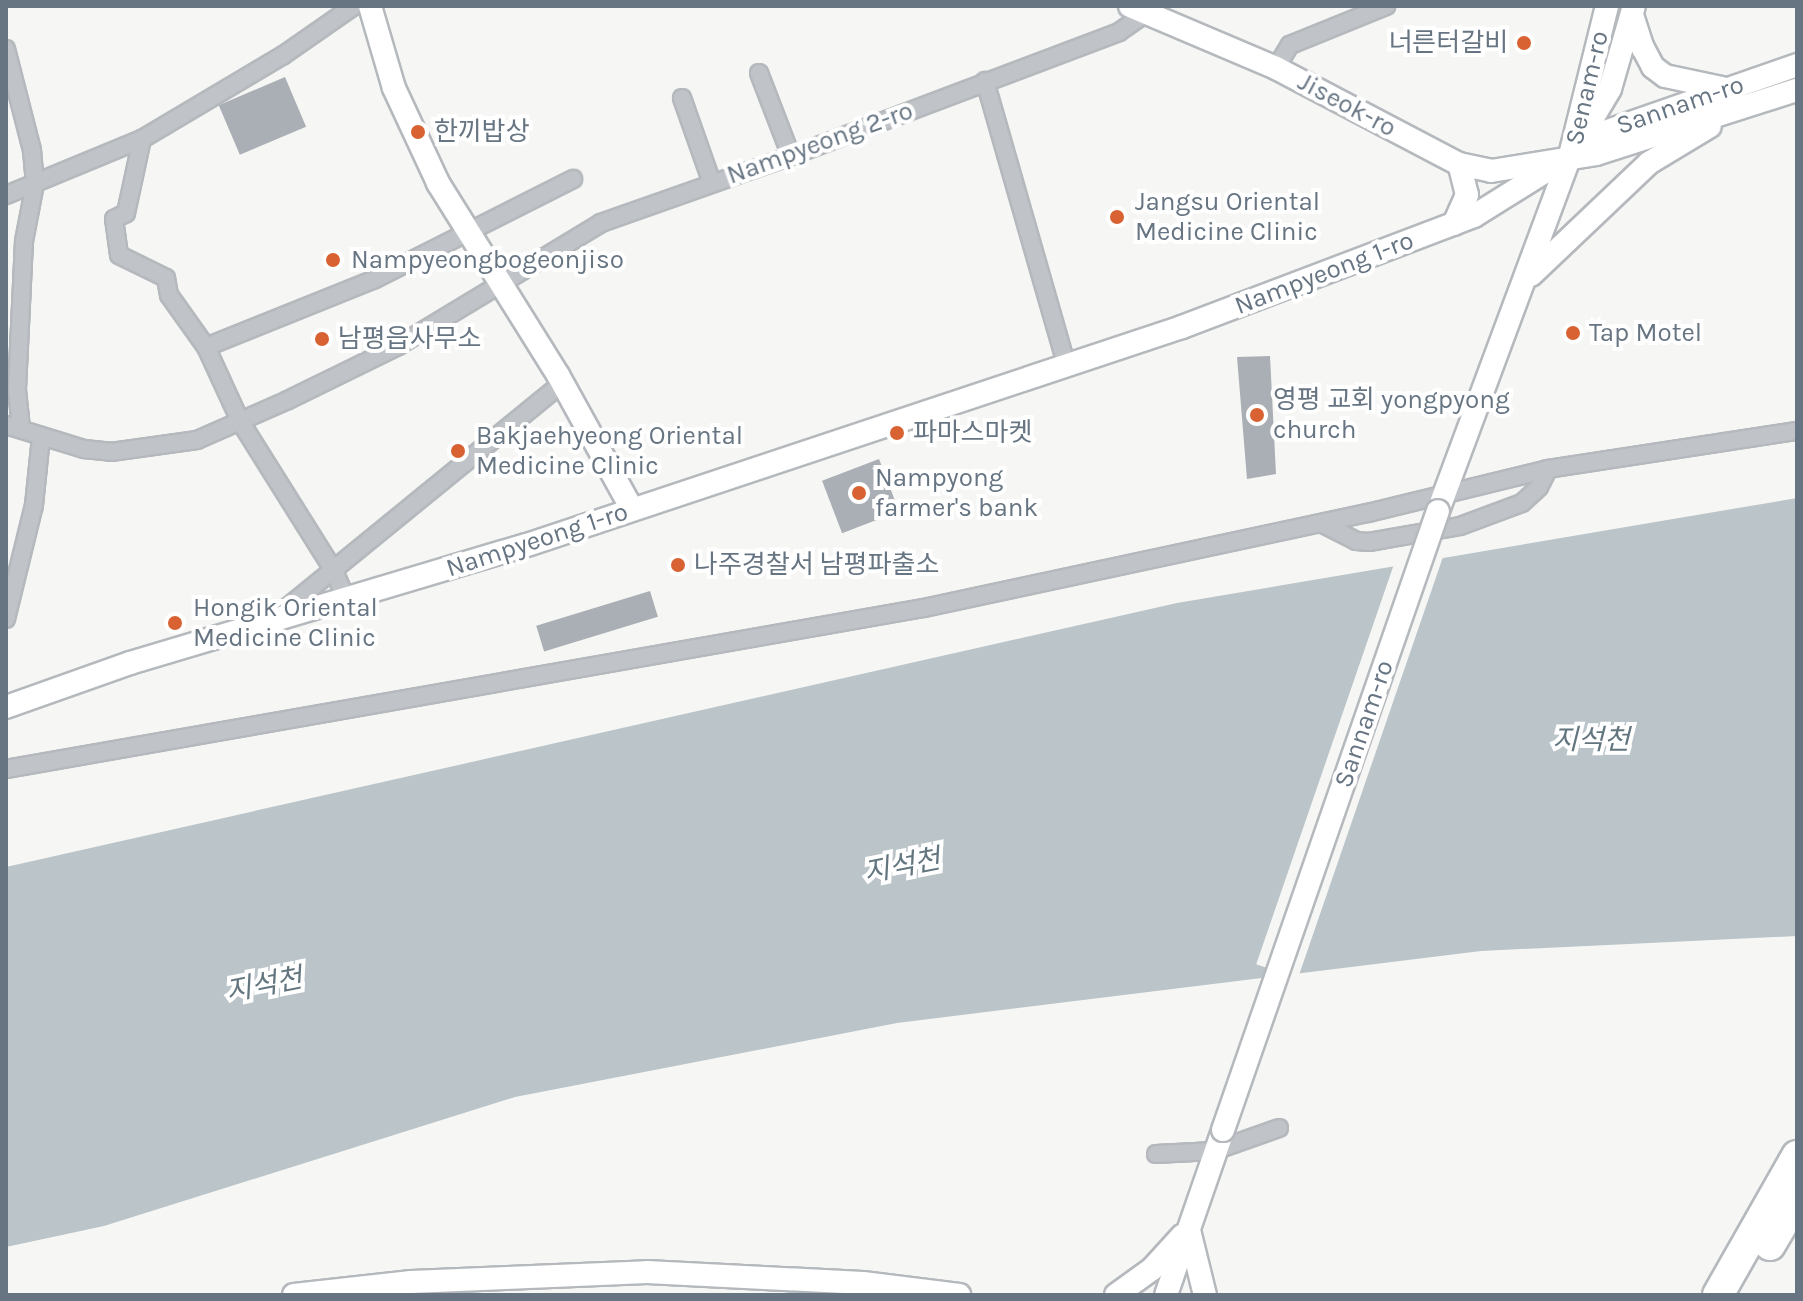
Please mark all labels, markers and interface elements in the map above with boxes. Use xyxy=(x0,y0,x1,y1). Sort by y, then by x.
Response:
place label: 너른터갈비 xyxy=(1388,27,1508,59)
street label: Senam-ro xyxy=(1559,28,1615,148)
marker: 너른터갈비 xyxy=(1515,34,1533,52)
street label: Jiseok-ro xyxy=(1293,66,1401,144)
street label: Sannam-ro xyxy=(1612,69,1748,141)
street label: Nampyeong 2-ro xyxy=(723,95,917,191)
place label: 한끼밥상 xyxy=(434,116,530,148)
marker: 한끼밥상 xyxy=(409,123,427,141)
place label: Jangsu Oriental Medicine Clinic xyxy=(1135,186,1320,248)
marker: Jangsu Oriental Medicine Clinic xyxy=(1106,206,1128,228)
street label: Nampyeong 1-ro xyxy=(1230,225,1418,321)
place label: Nampyeongbogeonjiso xyxy=(351,244,624,276)
marker: Nampyeongbogeonjiso xyxy=(322,249,344,271)
place label: Tap Motel xyxy=(1589,317,1702,349)
place label: 남평읍사무소 xyxy=(338,323,482,355)
marker: Tap Motel xyxy=(1564,324,1582,342)
marker: 남평읍사무소 xyxy=(313,330,331,348)
place label: 영평 교회 yongpyong church xyxy=(1273,384,1510,446)
marker: 영평 교회 yongpyong church xyxy=(1248,406,1266,424)
place label: 파마스마켓 xyxy=(913,417,1033,449)
place label: Bakjaehyeong Oriental Medicine Clinic xyxy=(476,420,743,482)
marker: 파마스마켓 xyxy=(888,424,906,442)
marker: Bakjaehyeong Oriental Medicine Clinic xyxy=(447,440,469,462)
place label: Nampyong farmer's bank xyxy=(875,462,1038,524)
marker: Nampyong farmer's bank xyxy=(850,484,868,502)
street label: Nampyeong 1-ro xyxy=(442,496,632,584)
place label: 나주경찰서 남평파출소 xyxy=(694,549,939,581)
marker: 나주경찰서 남평파출소 xyxy=(669,556,687,574)
place label: Hongik Oriental Medicine Clinic xyxy=(193,592,378,654)
marker: Hongik Oriental Medicine Clinic xyxy=(164,612,186,634)
street label: Sannam-ro xyxy=(1328,656,1400,792)
water label: 지석천 xyxy=(1552,723,1630,757)
water label: 지석천 xyxy=(861,842,943,890)
water label: 지석천 xyxy=(223,961,305,1009)

